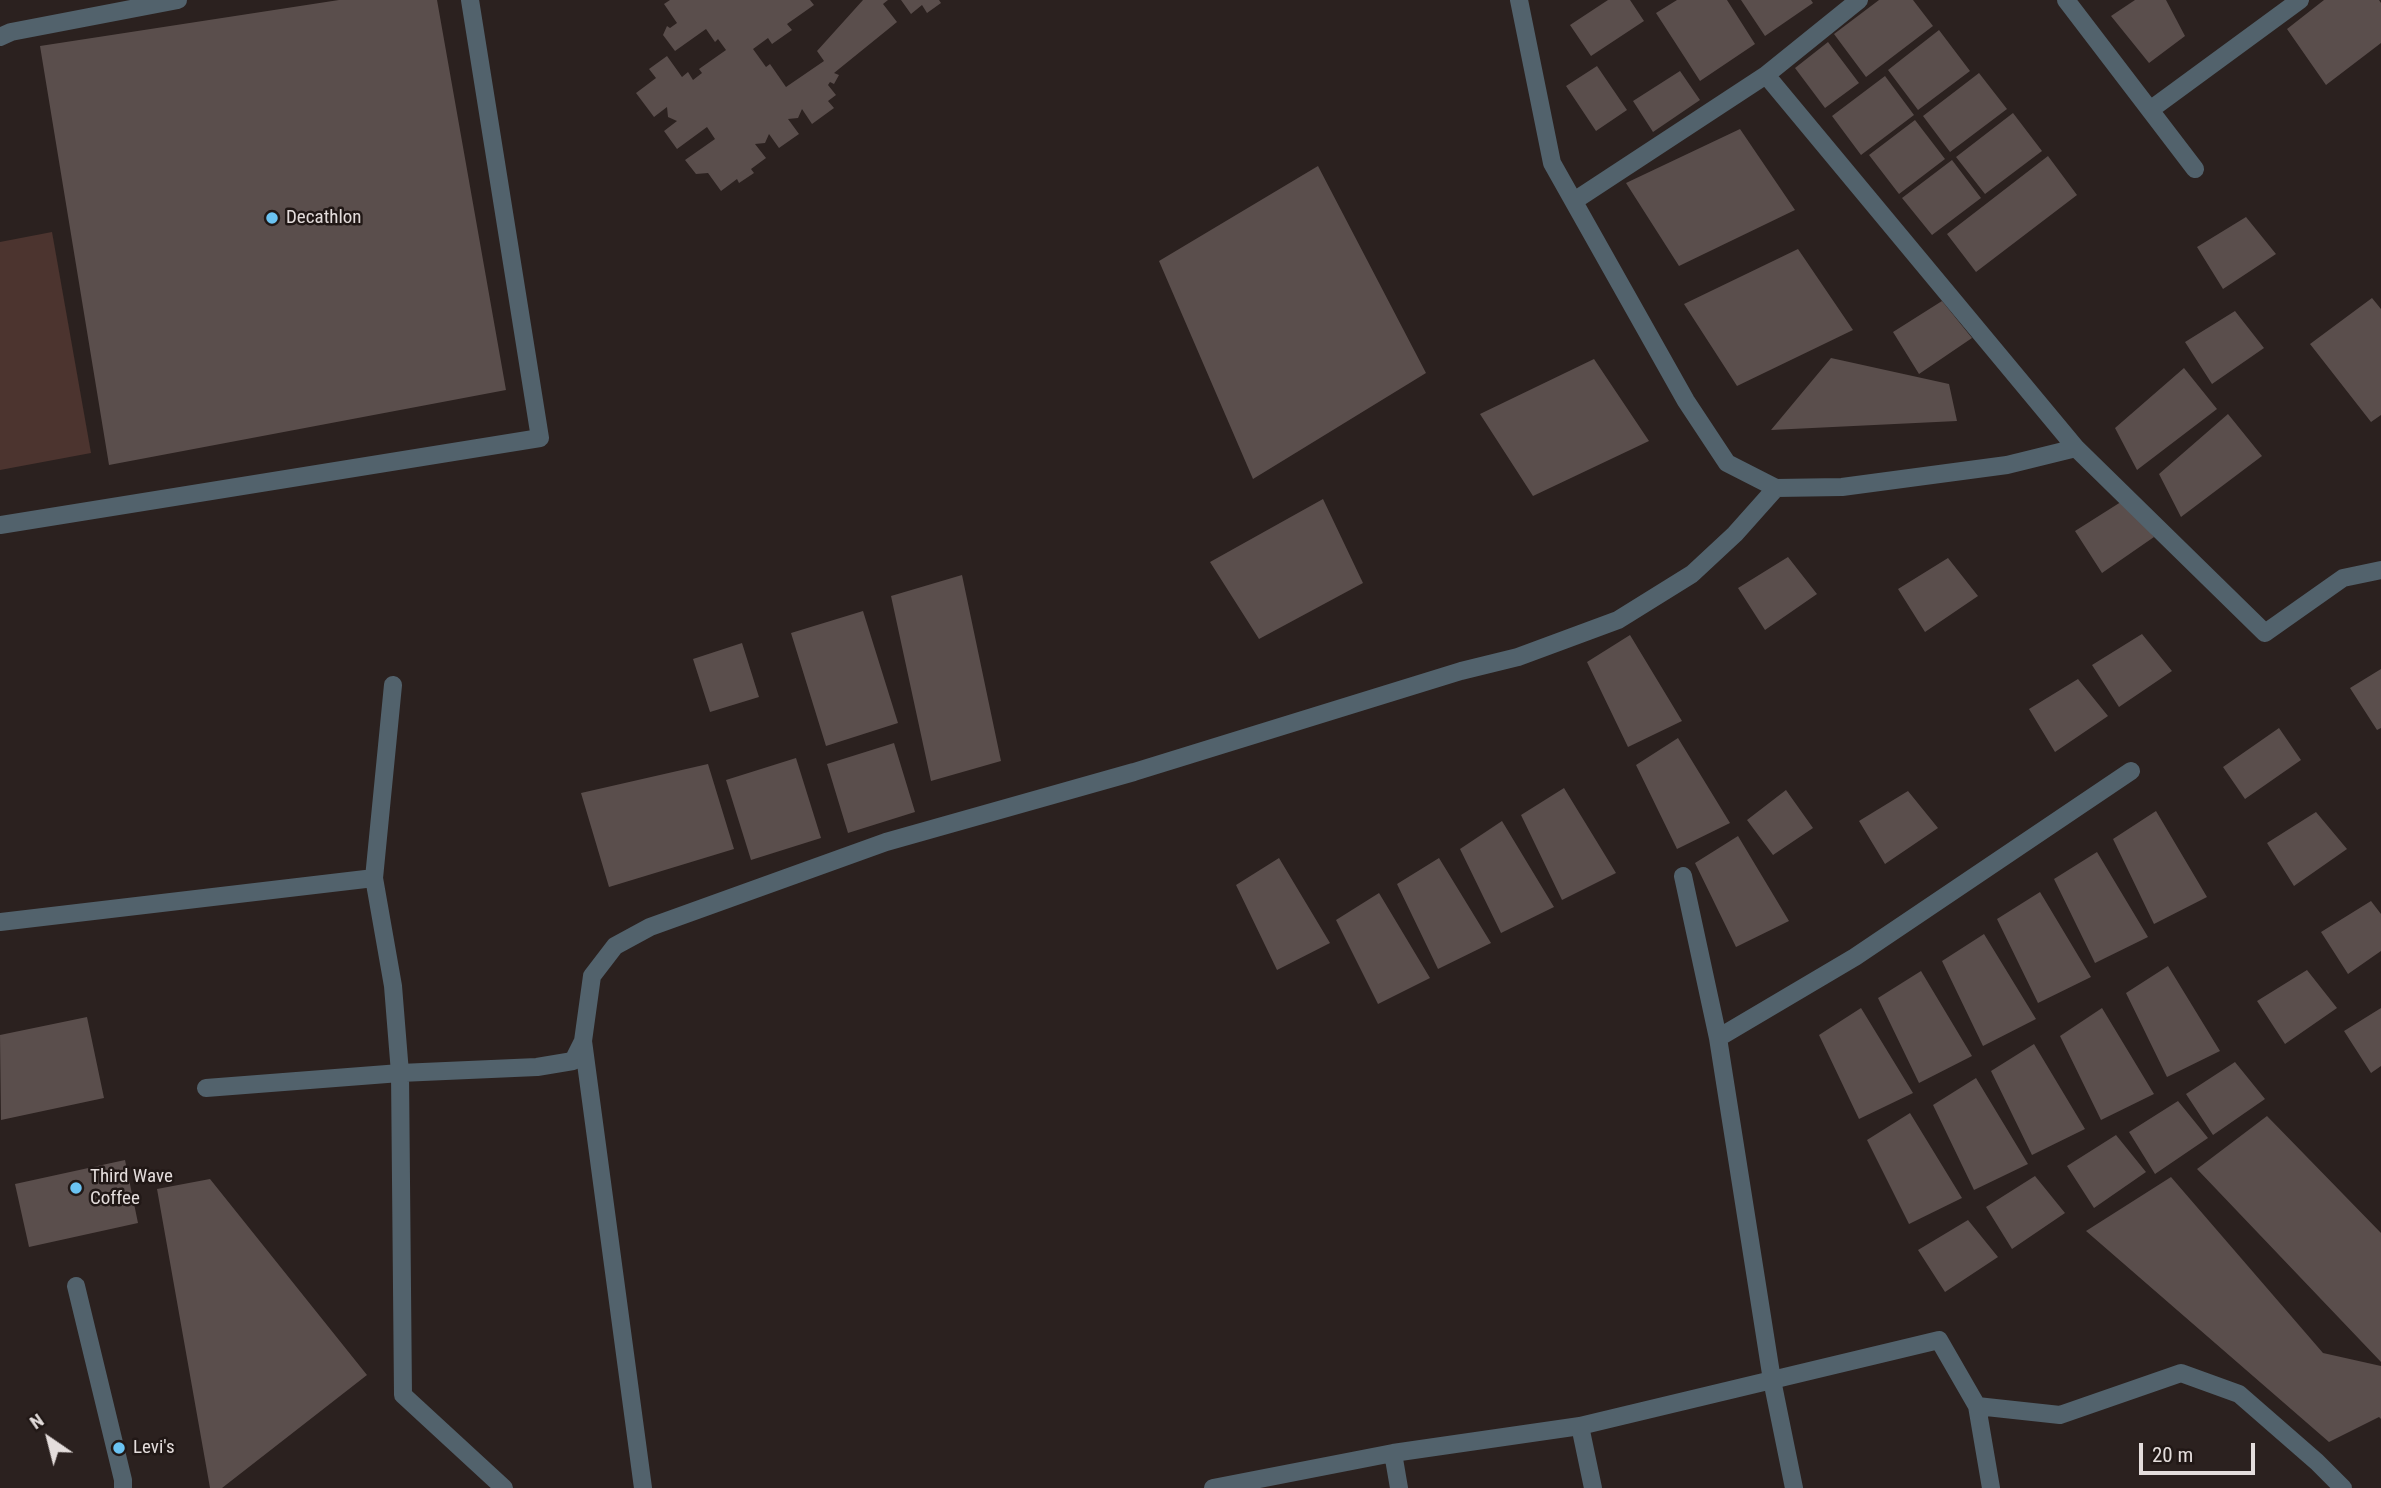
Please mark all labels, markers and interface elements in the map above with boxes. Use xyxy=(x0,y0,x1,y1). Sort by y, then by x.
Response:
place label: Decathlon xyxy=(286,207,362,229)
marker: Decathlon xyxy=(264,210,280,226)
place label: Third Wave Coffee xyxy=(90,1166,173,1210)
marker: Third Wave Coffee xyxy=(68,1180,84,1196)
north arrow xyxy=(14,1404,84,1474)
text: N xyxy=(25,1409,48,1434)
scale bar xyxy=(2143,1428,2258,1472)
place label: Levi's xyxy=(133,1437,175,1459)
marker: Levi's xyxy=(111,1440,127,1456)
text: 20 m xyxy=(2152,1443,2193,1467)

